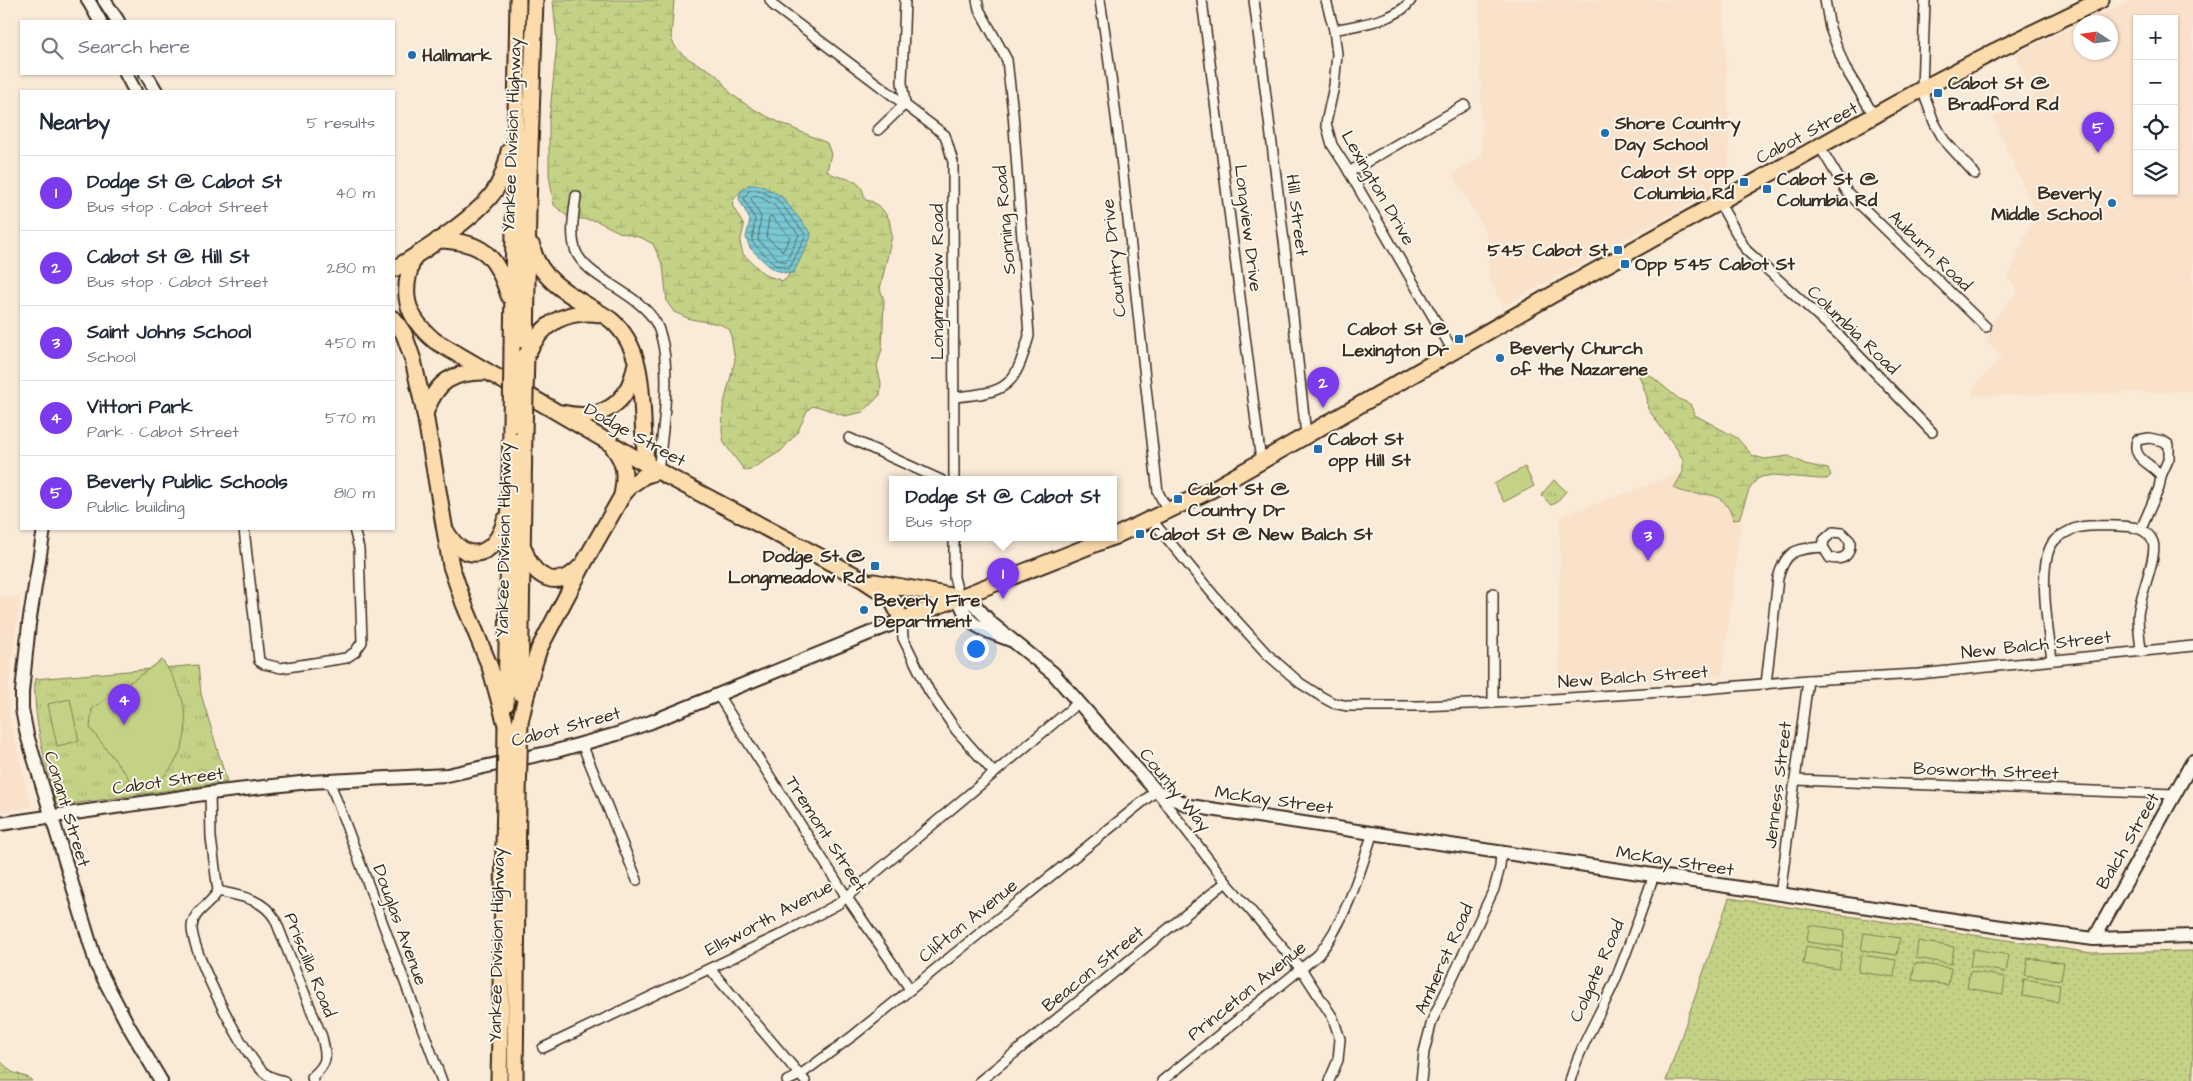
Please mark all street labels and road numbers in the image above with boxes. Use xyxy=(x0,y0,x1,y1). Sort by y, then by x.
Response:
street label: Yankee Division Highway xyxy=(496,37,529,233)
street label: Cabot Street xyxy=(1752,95,1863,170)
street label: Lexington Drive xyxy=(1334,126,1421,251)
street label: Longview Drive xyxy=(1227,163,1268,293)
street label: Sonning Road xyxy=(988,164,1023,276)
street label: Hill Street xyxy=(1280,173,1314,258)
street label: Country Drive xyxy=(1095,197,1134,318)
street label: Longmeadow Road xyxy=(925,204,951,360)
street label: Auburn Road xyxy=(1883,205,1977,297)
street label: Columbia Road xyxy=(1801,280,1905,380)
street label: Dodge Street xyxy=(579,397,691,474)
street label: Yankee Division Highway xyxy=(490,442,519,638)
street label: New Balch Street xyxy=(1960,625,2113,665)
street label: New Balch Street xyxy=(1557,659,1710,695)
street label: Cabot Street xyxy=(509,700,624,754)
street label: Jenness Street xyxy=(1758,719,1798,850)
street label: County Way xyxy=(1133,743,1217,838)
street label: Conant Street xyxy=(37,748,97,871)
street label: Bosworth Street xyxy=(1913,756,2060,786)
street label: Cabot Street xyxy=(111,761,226,801)
street label: Tremont Street xyxy=(779,771,873,898)
street label: McKay Street xyxy=(1213,779,1335,822)
street label: Balch Street xyxy=(2090,787,2166,894)
street label: McKay Street xyxy=(1614,839,1736,884)
street label: Yankee Division Highway xyxy=(483,847,512,1043)
street label: Douglas Avenue xyxy=(366,861,434,989)
street label: Clifton Avenue xyxy=(913,873,1023,969)
street label: Ellsworth Avenue xyxy=(701,874,838,962)
street label: Amherst Road xyxy=(1408,900,1480,1018)
street label: Priscilla Road xyxy=(278,909,342,1021)
street label: Colgate Road xyxy=(1563,916,1632,1027)
street label: Beacon Street xyxy=(1037,920,1150,1018)
street label: Princeton Avenue xyxy=(1182,935,1312,1047)

